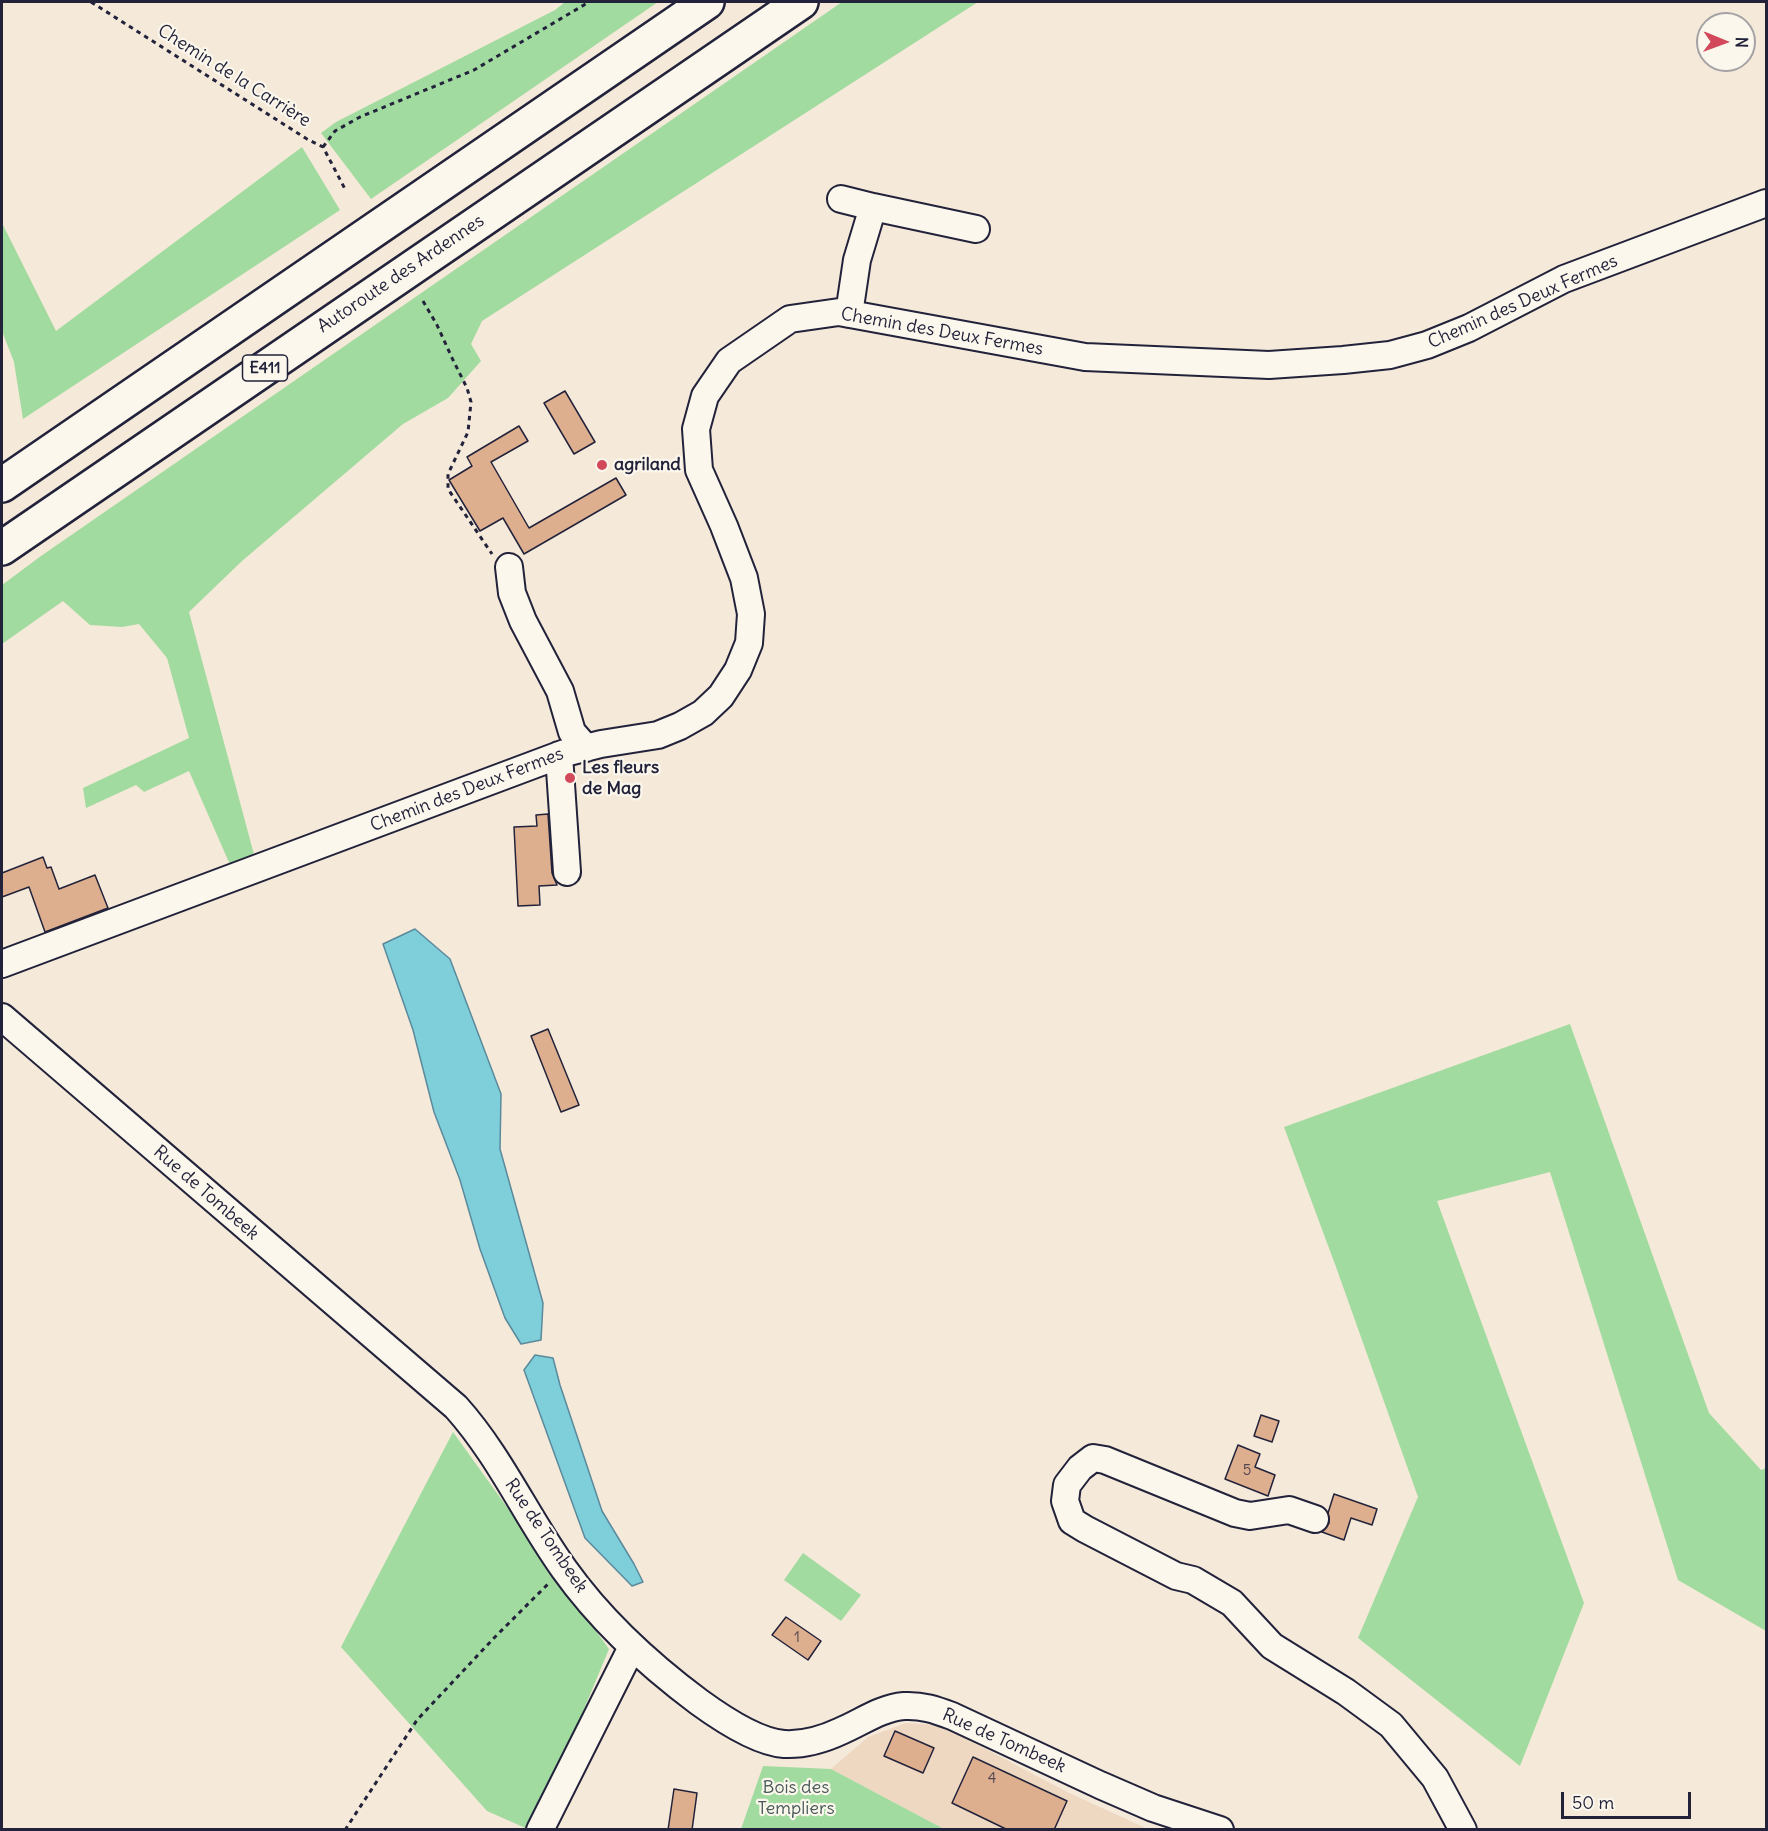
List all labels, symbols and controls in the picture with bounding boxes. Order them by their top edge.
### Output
north arrow [1696,12,1756,72]
street label: Chemin de la Carrière [153,20,315,132]
text: N [1732,37,1752,48]
street label: Autoroute des Ardennes [314,210,488,338]
street label: Chemin des Deux Fermes [1425,250,1621,354]
street label: Chemin des Deux Fermes [839,304,1045,360]
road number: E411 [242,355,288,381]
place label: agriland [614,454,681,476]
marker: agriland [595,458,609,472]
street label: Chemin des Deux Fermes [367,743,567,837]
place label: Les fleurs de Mag [582,757,659,800]
marker: Les fleurs de Mag [563,771,577,785]
street label: Rue de Tombeek [149,1141,263,1245]
house number: 5 [1243,1462,1251,1480]
street label: Rue de Tombeek [500,1475,592,1597]
house number: 1 [794,1629,800,1647]
street label: Rue de Tombeek [939,1704,1069,1778]
house number: 4 [988,1770,996,1788]
park label: Bois des Templiers [757,1777,835,1820]
scale bar [1564,1780,1694,1818]
text: 50 m [1572,1791,1614,1814]

